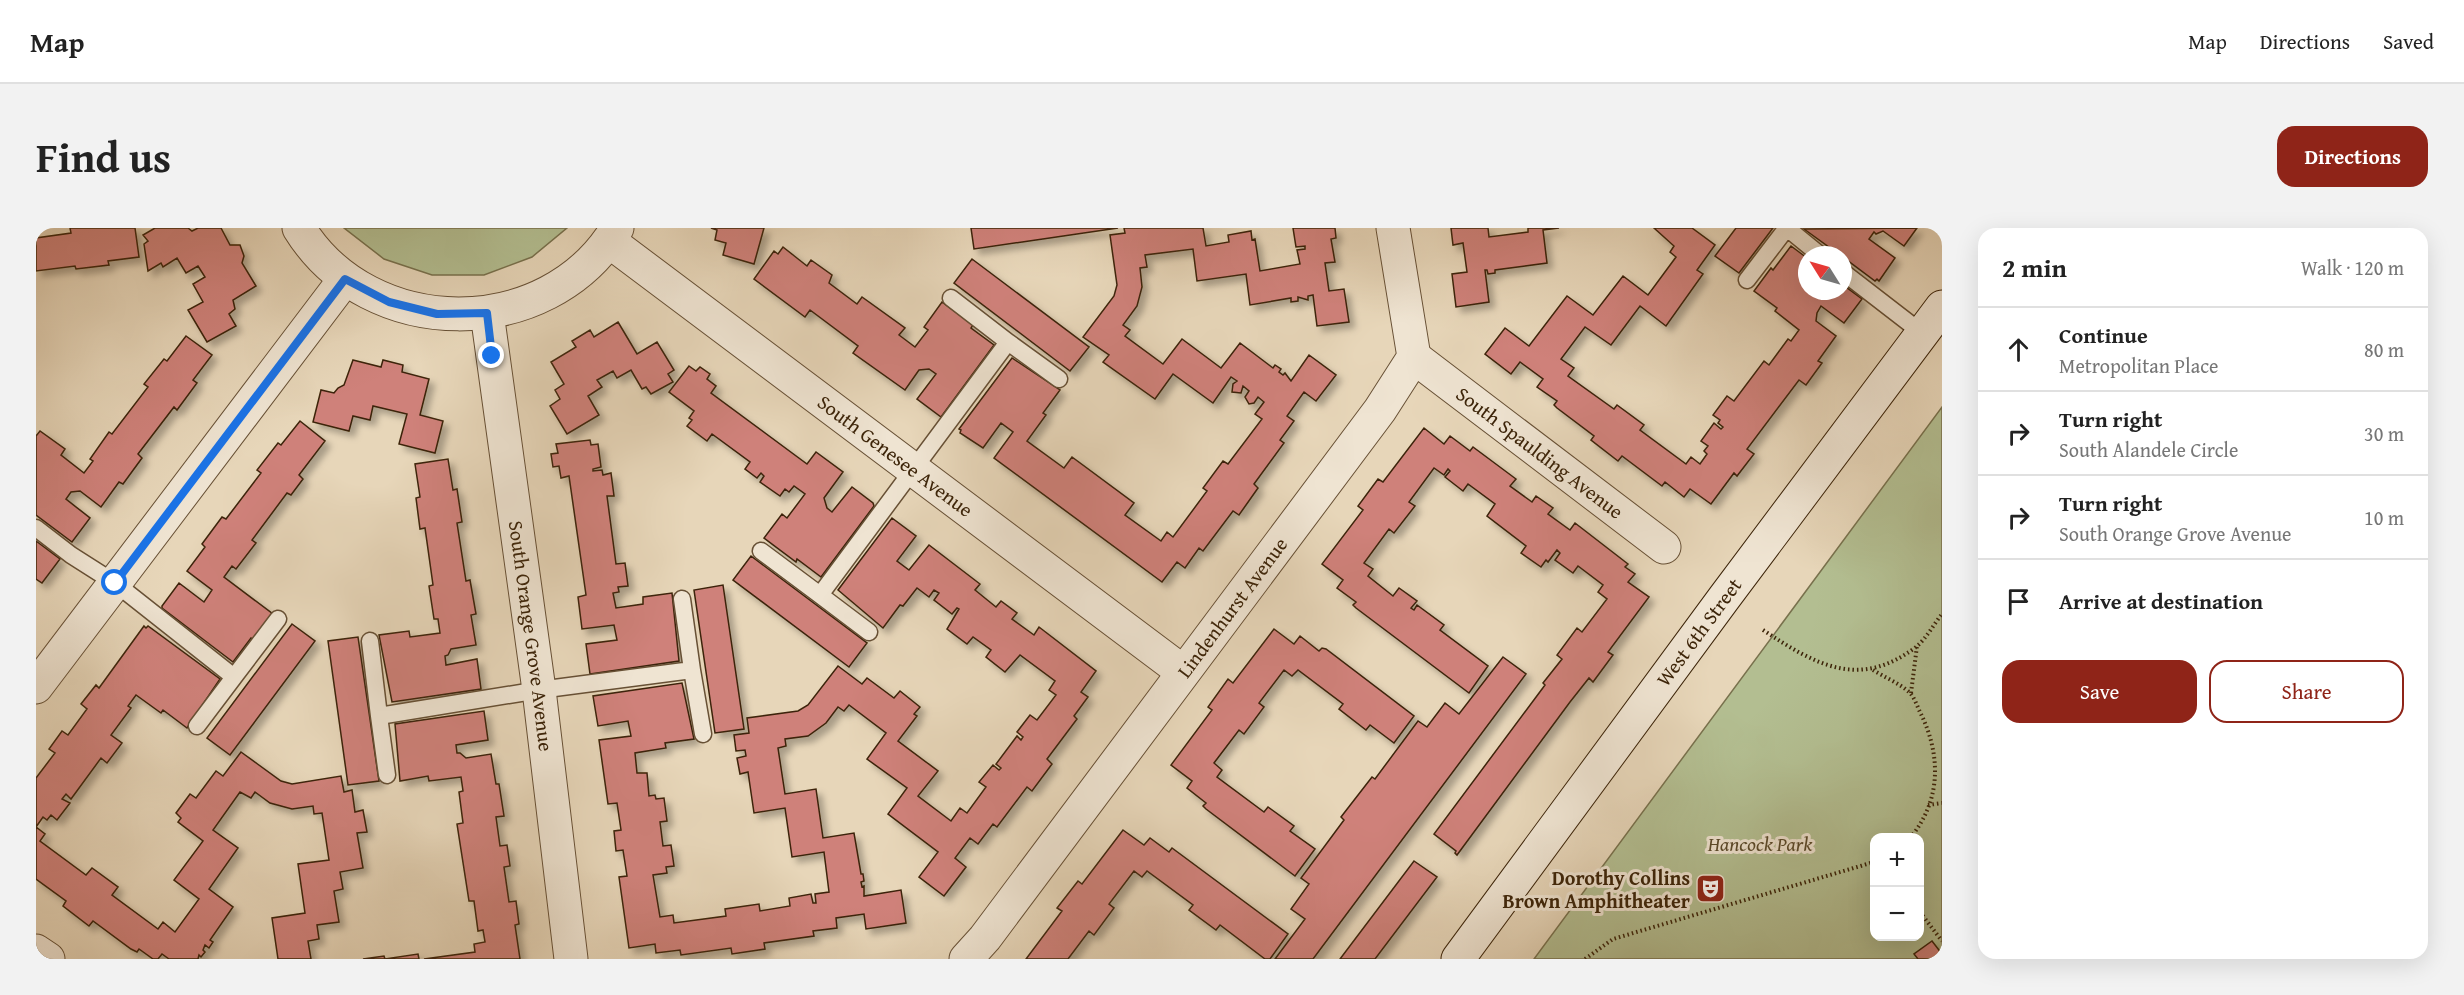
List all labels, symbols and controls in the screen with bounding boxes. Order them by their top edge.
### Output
text: Map [30,21,84,62]
text: Map [2188,26,2227,57]
text: Directions [2260,26,2350,57]
text: Saved [2383,26,2434,57]
text: Find us [36,126,171,187]
button: Directions [2277,126,2428,187]
north arrow [1798,246,1852,300]
text: 2 min [2002,248,2067,287]
text: Walk · 120 m [2301,253,2404,282]
text: Continue [2059,319,2148,351]
icon: ahead [2002,333,2035,366]
text: 80 m [2364,335,2404,364]
route end [478,342,504,368]
text: Metropolitan Place [2059,351,2218,380]
street label: South Spaulding Avenue [1450,379,1630,525]
street label: South Genesee Avenue [812,388,979,524]
text: Turn right [2059,403,2162,435]
icon: right [2002,417,2035,450]
text: 30 m [2364,419,2404,448]
text: South Alandele Circle [2059,435,2238,464]
text: Turn right [2059,487,2162,519]
icon: right [2002,501,2035,534]
text: 10 m [2364,503,2404,532]
street label: South Orange Grove Avenue [502,519,561,753]
text: South Orange Grove Avenue [2059,519,2291,548]
street label: Lindenhurst Avenue [1170,531,1294,684]
route start [101,569,127,595]
street label: West 6th Street [1649,572,1748,692]
icon: arrive [2002,585,2035,618]
text: Arrive at destination [2059,585,2263,617]
button: Save [2002,660,2197,723]
button: Share [2209,660,2404,723]
park label: Hancock Park [1707,829,1813,858]
map controls [1870,833,1924,941]
button: + [1870,833,1924,887]
place label: Dorothy Collins Brown Amphitheater [1502,863,1690,915]
theatre icon: Dorothy Collins Brown Amphitheater [1695,873,1727,905]
button: − [1870,887,1924,941]

